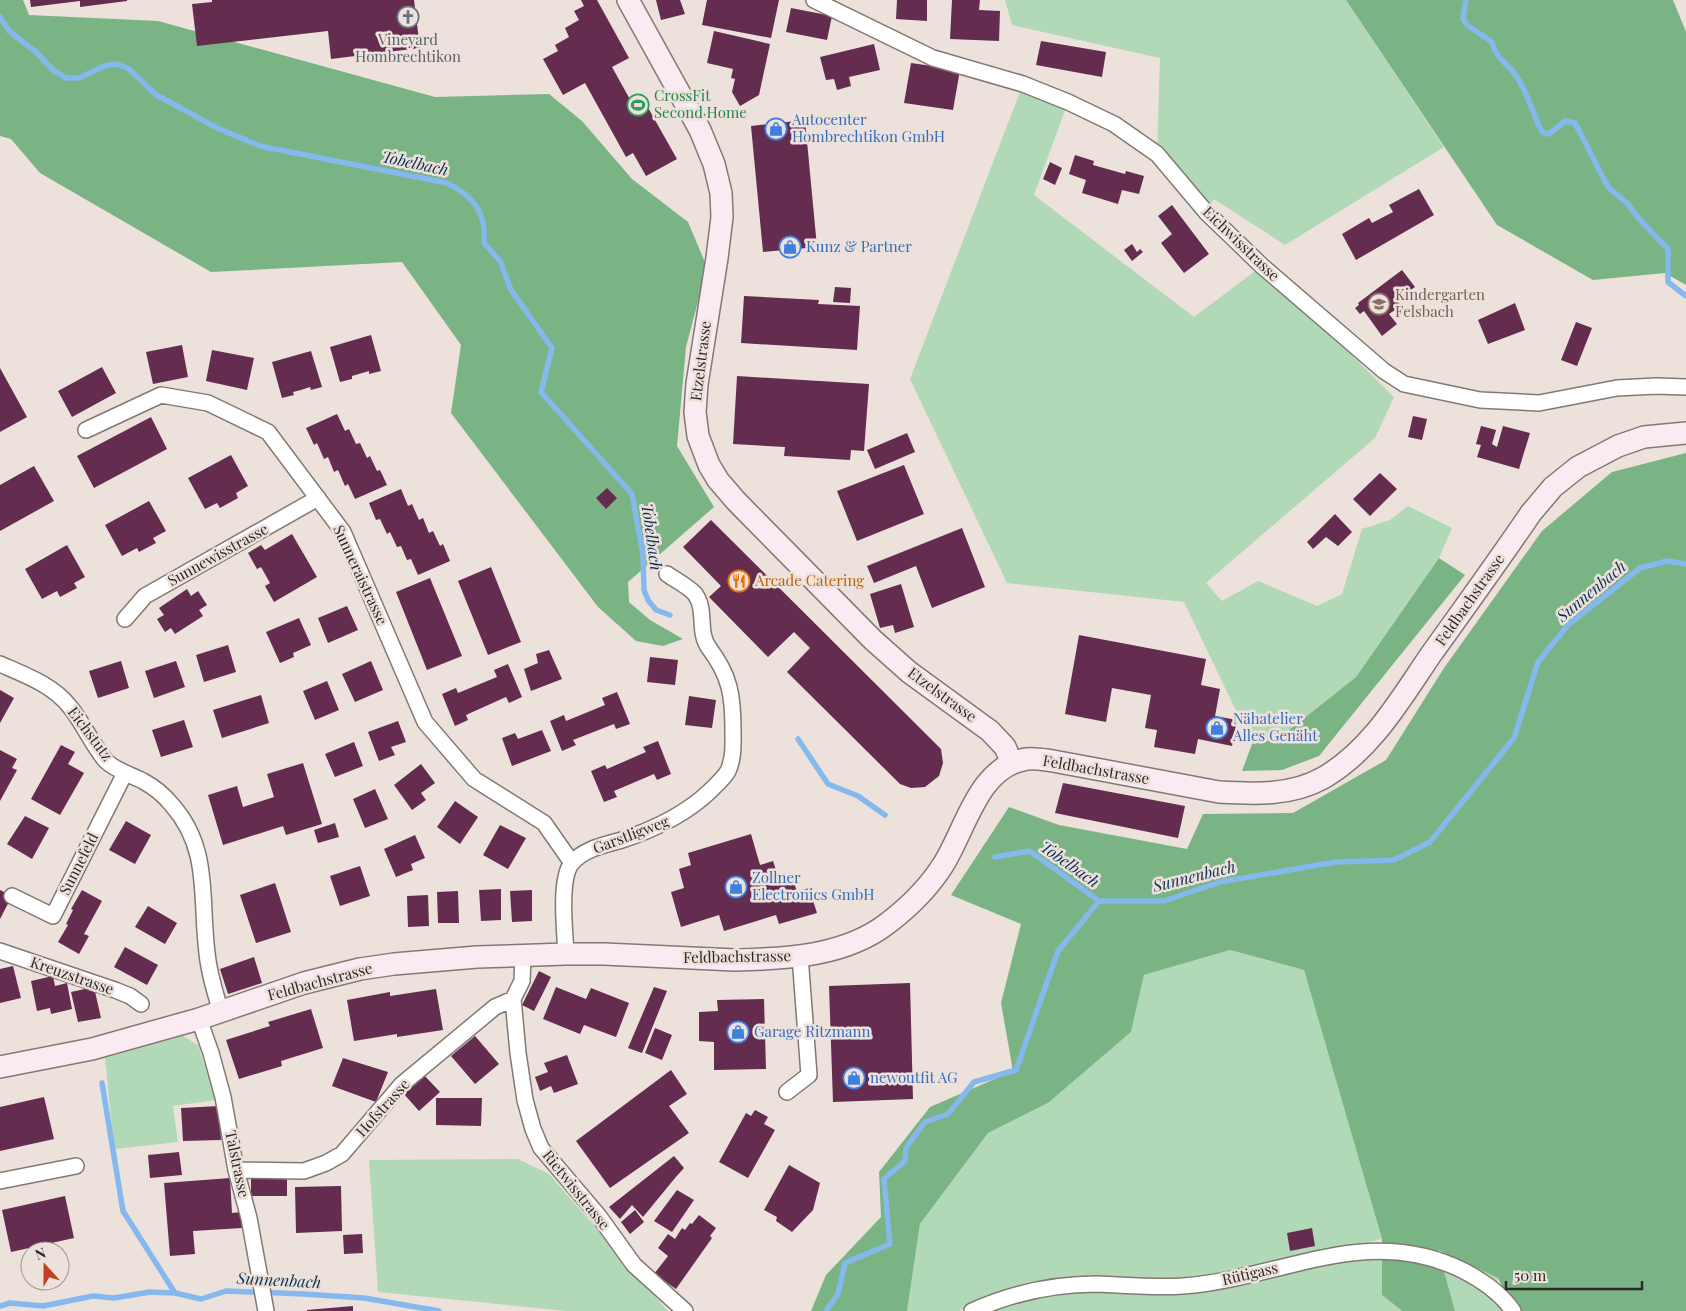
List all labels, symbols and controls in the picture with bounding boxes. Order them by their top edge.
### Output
church icon: Vineyard Hombrechtikon [396,5,420,29]
place label: Vineyard Hombrechtikon [355,29,461,66]
place label: CrossFit Second Home [654,85,747,122]
sports icon: CrossFit Second Home [626,93,650,117]
place label: Autocenter Hombrechtikon GmbH [791,109,945,146]
shop icon: Autocenter Hombrechtikon GmbH [764,117,788,141]
water label: Tobelbach [380,145,450,180]
street label: Eichwisstrasse [1199,202,1284,285]
shop icon: Kunz & Partner [778,235,802,259]
place label: Kunz & Partner [806,236,912,256]
place label: Kindergarten Felsbach [1395,284,1485,321]
school or university icon: Kindergarten Felsbach [1367,292,1391,316]
street label: Etzelstrasse [685,320,715,402]
water label: Tobelbach [637,502,668,572]
street label: Sunnewisstrasse [164,518,271,590]
street label: Sunneraistrasse [329,521,393,628]
street label: Feldbachstrasse [1430,550,1508,649]
water label: Sunnenbach [1551,555,1630,626]
restaurant icon: Arcade Catering [727,569,751,593]
place label: Arcade Catering [754,570,864,590]
street label: Etzelstrasse [904,662,981,726]
street label: Eichstutz [64,702,118,765]
place label: Nähatelier Alles Genäht [1232,708,1318,745]
shop icon: Nähatelier Alles Genäht [1205,716,1229,740]
street label: Feldbachstrasse [1041,750,1151,788]
street label: Garstligweg [590,810,672,858]
street label: Sunnefeld [54,829,102,898]
water label: Tobelbach [1037,836,1104,892]
water label: Sunnenbach [1149,855,1237,896]
place label: Zollner Electronics GmbH [752,867,875,904]
shop icon: Zollner Electronics GmbH [724,875,748,899]
street label: Feldbachstrasse [683,945,791,967]
street label: Kreuzstrasse [28,951,117,999]
street label: Feldbachstrasse [265,957,374,1005]
shop icon: Garage Ritzmann [726,1020,750,1044]
place label: Garage Ritzmann [754,1021,870,1041]
shop icon: newoutfit AG [842,1066,866,1090]
place label: newoutfit AG [870,1067,958,1087]
street label: Hofstrasse [351,1074,414,1141]
street label: Talstrasse [221,1128,255,1199]
street label: Rietwisstrasse [539,1145,615,1233]
north arrow [20,1241,70,1291]
text: N [32,1243,48,1264]
street label: Rütigass [1220,1257,1280,1289]
scale bar [1506,1258,1642,1290]
text: 50 m [1514,1265,1547,1285]
water label: Sunnenbach [235,1267,322,1292]

